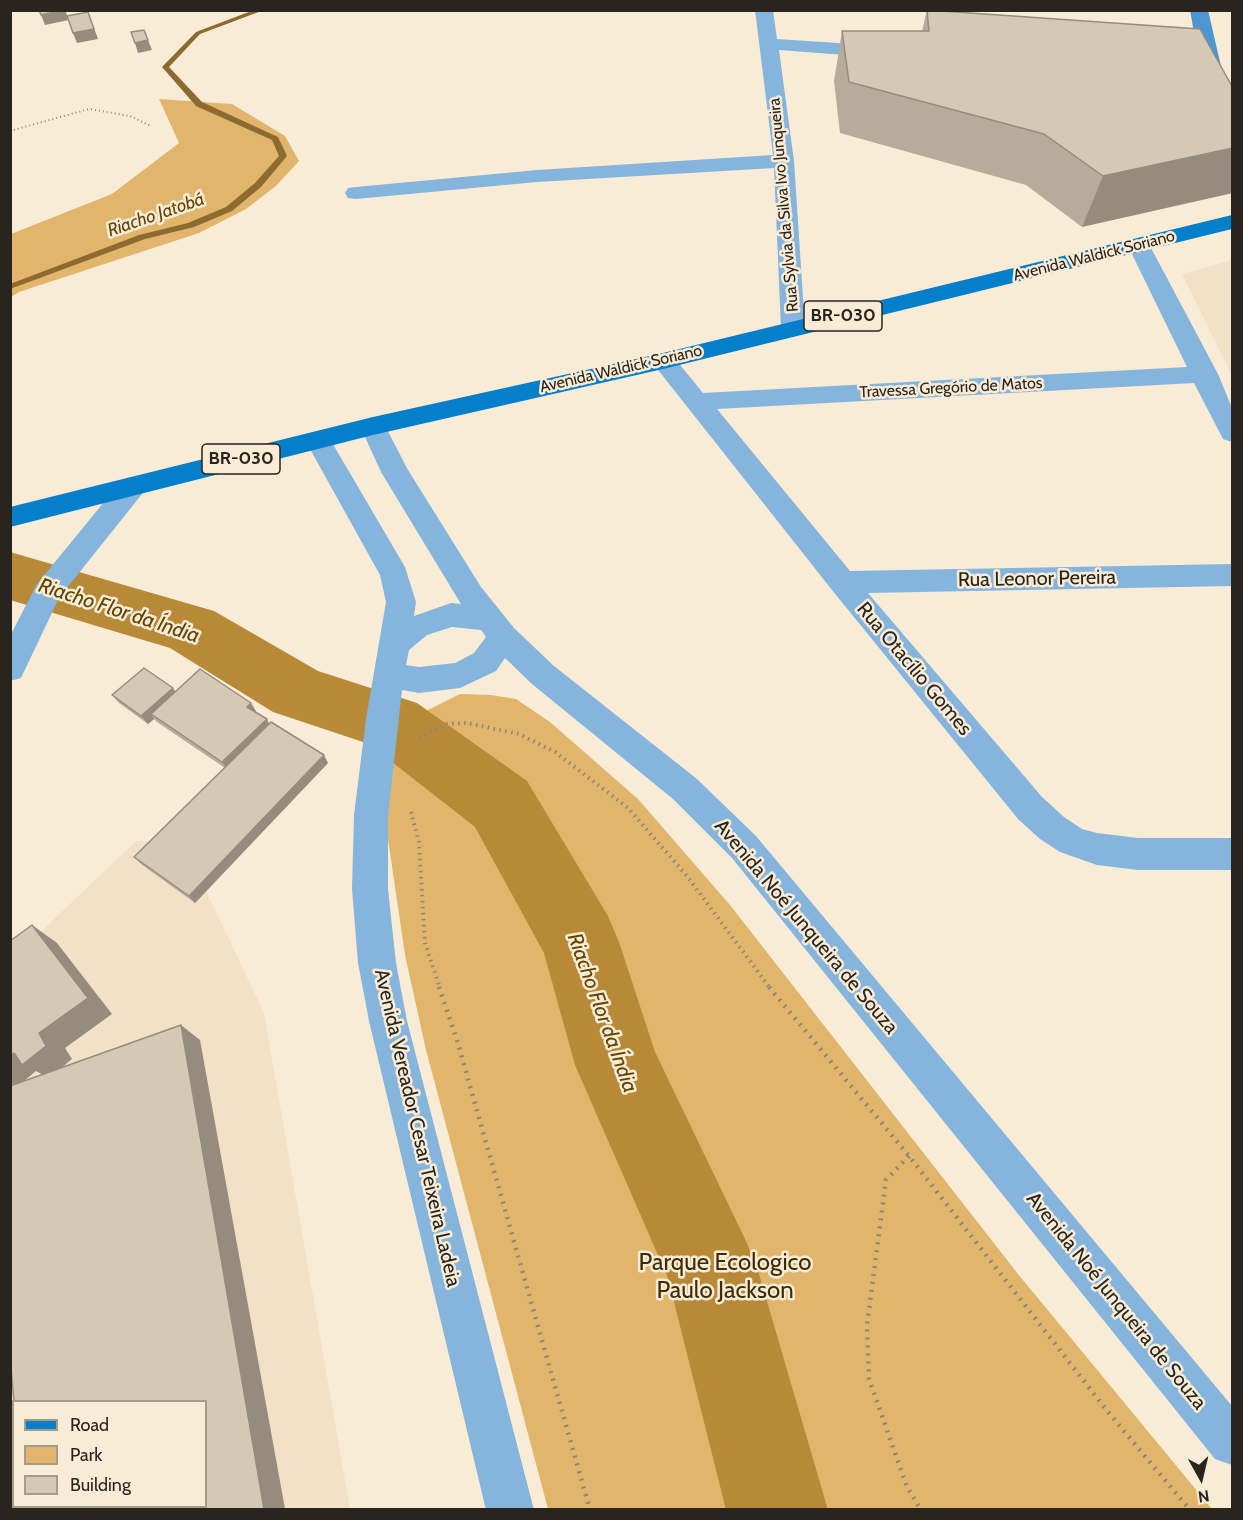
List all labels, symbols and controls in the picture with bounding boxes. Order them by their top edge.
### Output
street label: Rua Sylvia da Silva Ivo Junqueira [765,97,803,313]
water label: Riacho Jatobá [105,188,207,242]
street label: Avenida Waldick Soriano [1011,227,1177,285]
road number: BR-030 [804,301,882,331]
street label: Avenida Waldick Soriano [538,341,704,397]
street label: Travessa Gregório de Matos [859,374,1043,402]
road number: BR-030 [202,444,280,474]
street label: Rua Leonor Pereira [958,566,1116,592]
water label: Riacho Flor da Índia [35,573,203,649]
street label: Rua Otacílio Gomes [851,598,977,740]
street label: Avenida Noé Junqueira de Souza [709,815,903,1039]
water label: Riacho Flor da Índia [561,930,643,1096]
street label: Avenida Vereador Cesar Teixeira Ladeia [369,967,465,1289]
street label: Avenida Noé Junqueira de Souza [1021,1188,1211,1414]
park label: Parque Ecologico Paulo Jackson [639,1249,811,1305]
legend [12,1400,207,1508]
text: Road [70,1414,109,1436]
text: Park [70,1444,102,1466]
north arrow [1171,1448,1231,1508]
text: Building [70,1474,131,1496]
text: N [1197,1486,1210,1507]

